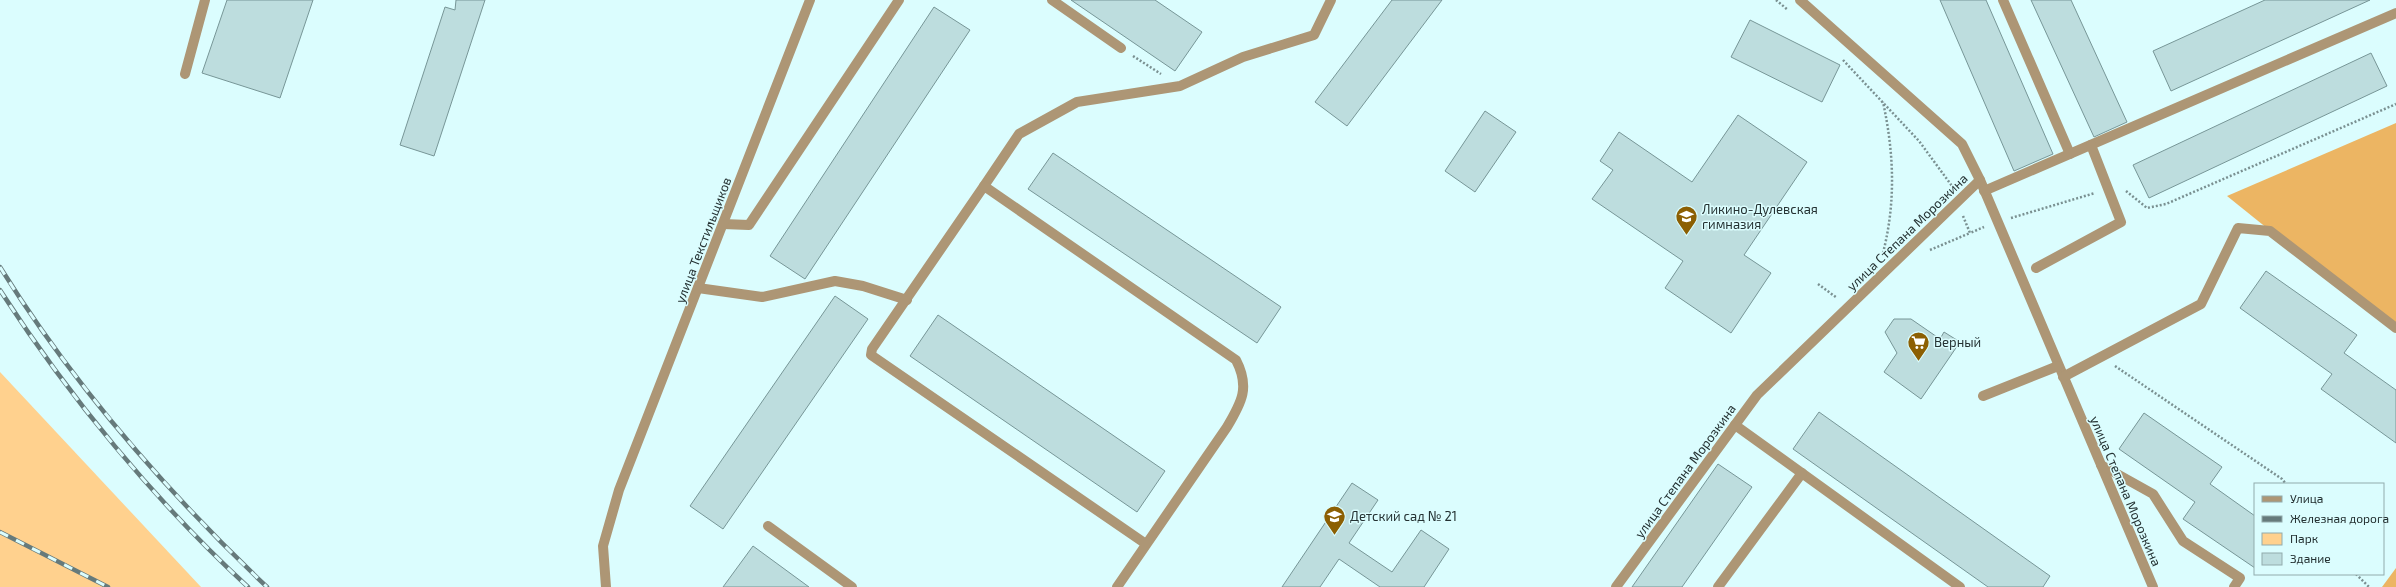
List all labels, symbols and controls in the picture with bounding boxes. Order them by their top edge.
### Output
street label: улица Степана Морозкина [1843,170,1971,294]
street label: улица Текстильщиков [672,175,734,305]
place label: Ликино-Дулевская гимназия [1702,201,1818,232]
school or university icon: Ликино-Дулевская гимназия [1674,203,1700,236]
supermarket icon: Верный [1905,329,1931,362]
place label: Верный [1934,334,1981,350]
street label: улица Степана Морозкина [1631,401,1739,541]
street label: улица Степана Морозкина [2087,413,2165,569]
legend [2254,483,2384,575]
text: Улица [2290,491,2323,505]
school or university icon: Детский сад № 21 [1322,503,1348,536]
place label: Детский сад № 21 [1350,508,1457,524]
text: Железная дорога [2290,511,2389,525]
text: Парк [2290,531,2319,545]
text: Здание [2290,551,2331,565]

